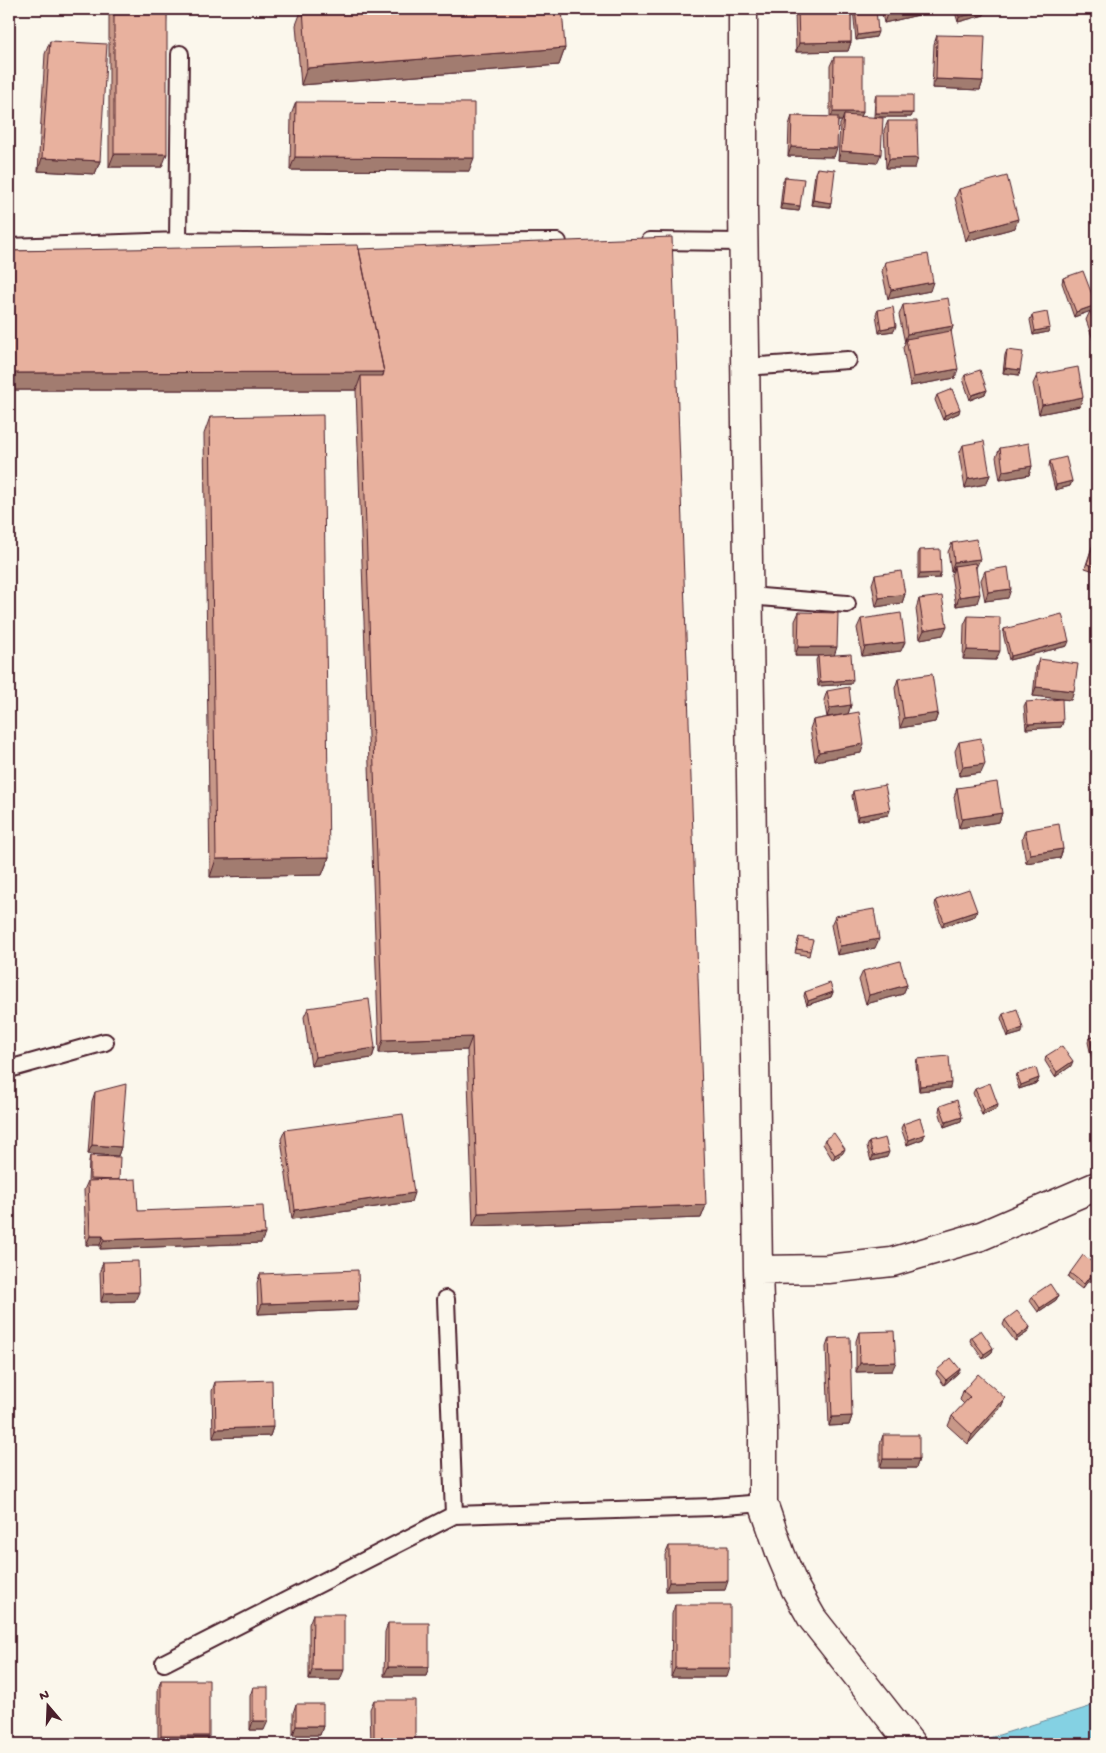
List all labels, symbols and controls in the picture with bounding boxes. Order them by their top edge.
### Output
north arrow [22,1680,72,1730]
text: N [37,1687,52,1706]

